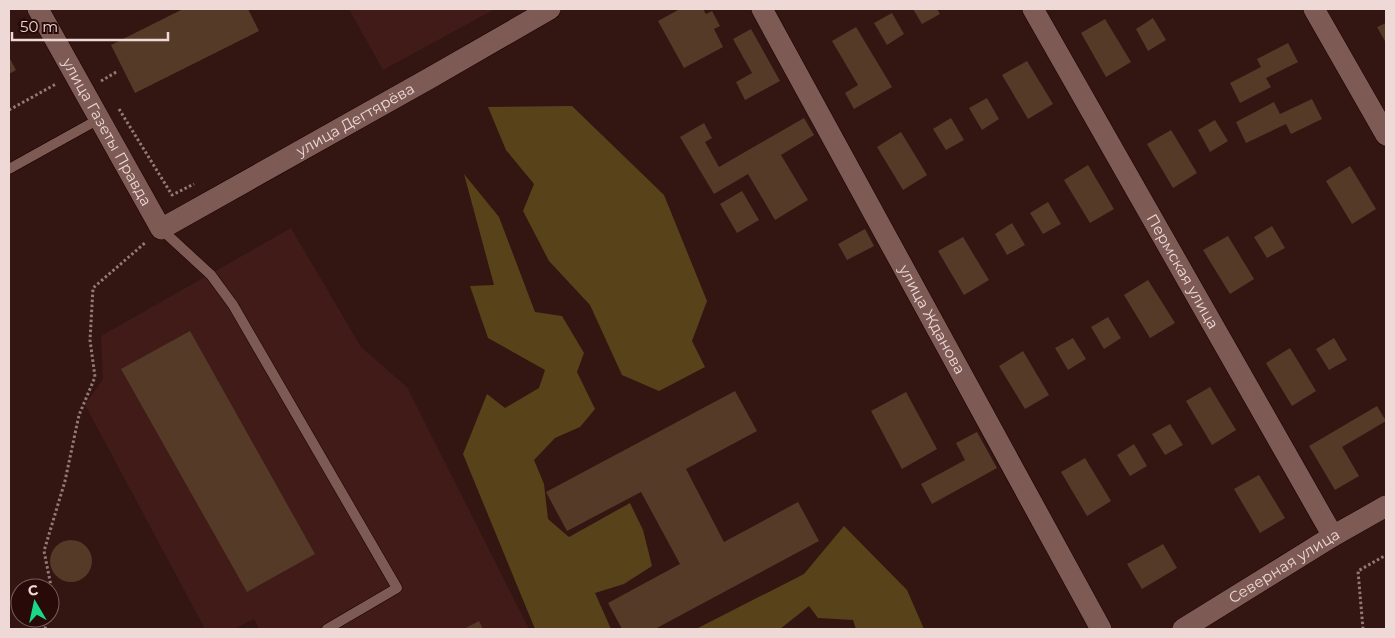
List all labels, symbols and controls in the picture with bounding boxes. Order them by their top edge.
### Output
scale bar [12,10,169,42]
text: 50 m [20,17,58,36]
street label: улица Газеты Правда [58,54,156,209]
street label: улица Дегтярёва [292,79,418,161]
street label: Пермская улица [1143,210,1223,332]
street label: улица Жданова [894,260,970,377]
street label: Северная улица [1225,524,1343,607]
north arrow [10,578,60,628]
text: С [27,580,39,600]

